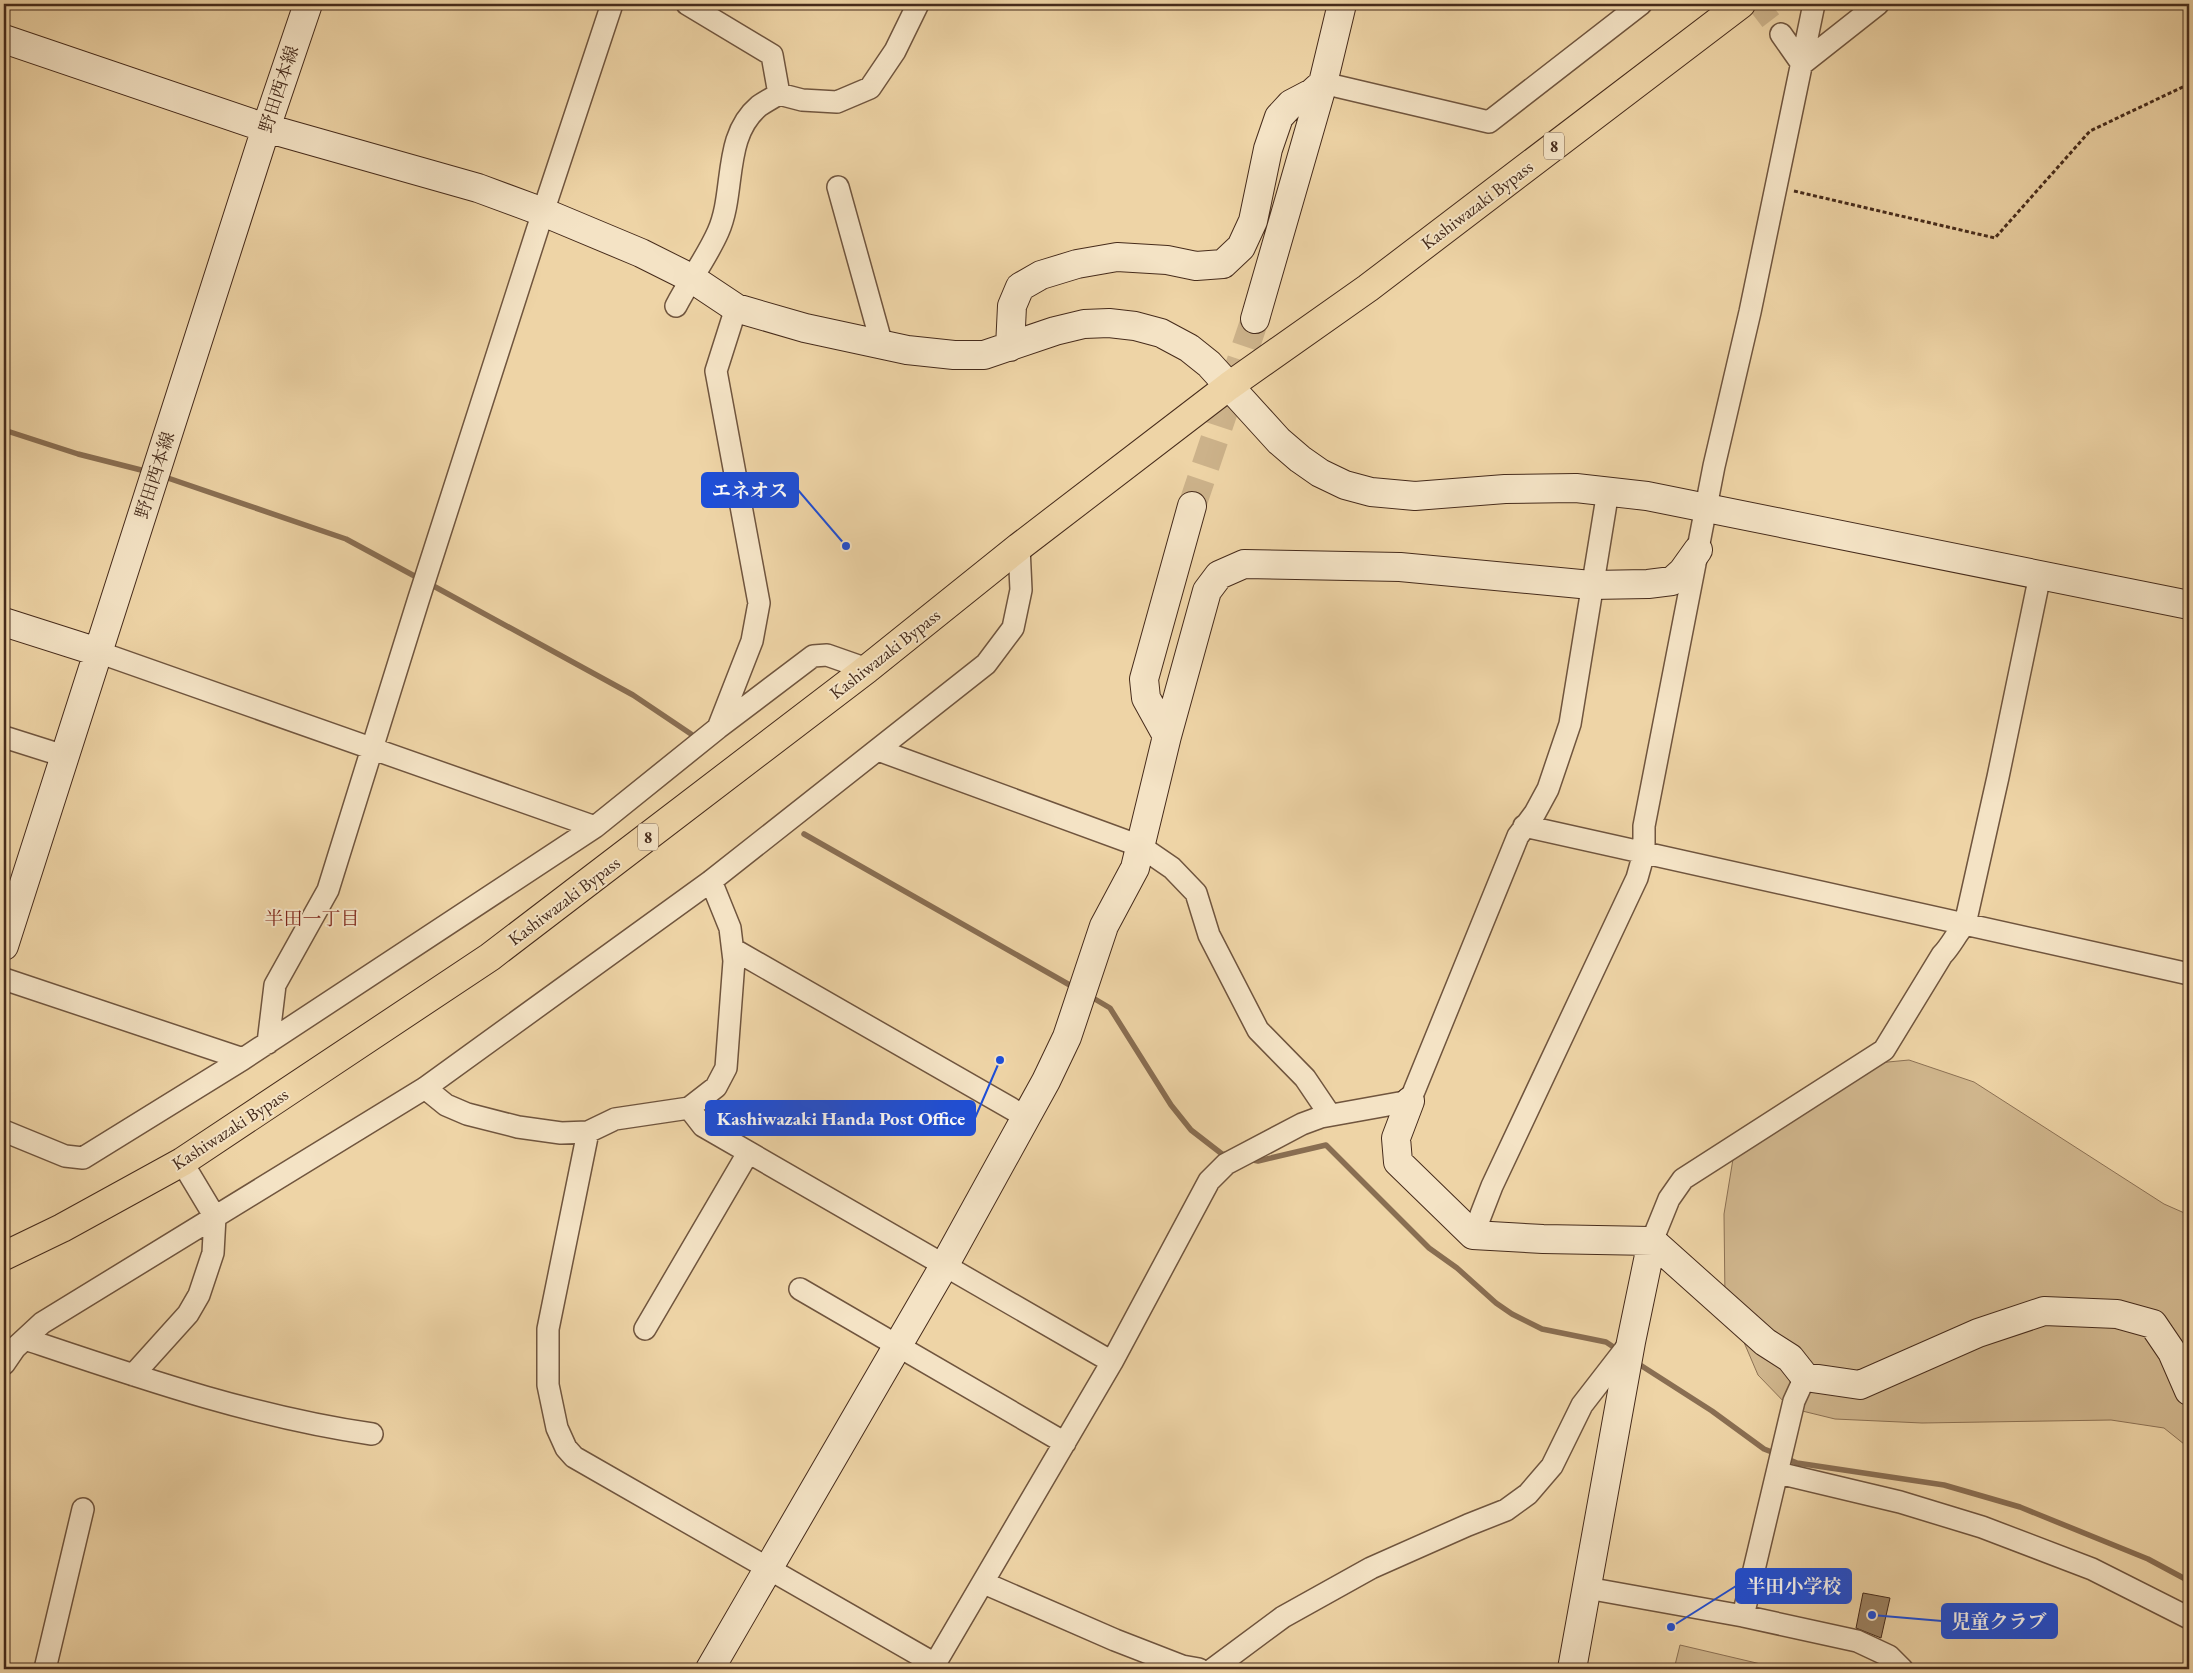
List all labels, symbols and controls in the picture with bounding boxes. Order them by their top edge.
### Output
street label: 野田西本線 [254,42,303,135]
road number: 8 [1544,132,1564,160]
street label: Kashiwazaki Bypass [1416,155,1537,254]
street label: 野田西本線 [130,428,179,521]
callout: エネオス [702,473,798,507]
text: エネオス [712,478,788,503]
street label: Kashiwazaki Bypass [825,603,945,704]
road number: 8 [638,824,658,850]
street label: Kashiwazaki Bypass [503,851,624,950]
district label: 半田一丁目 [264,906,360,931]
street label: Kashiwazaki Bypass [167,1082,293,1175]
callout: Kashiwazaki Handa Post Office [706,1101,975,1135]
text: Kashiwazaki Handa Post Office [717,1106,965,1131]
callout: 半田小学校 [1736,1569,1851,1603]
text: 半田小学校 [1746,1574,1842,1599]
callout: 児童クラブ [1942,1604,2057,1638]
text: 児童クラブ [1951,1609,2047,1634]

